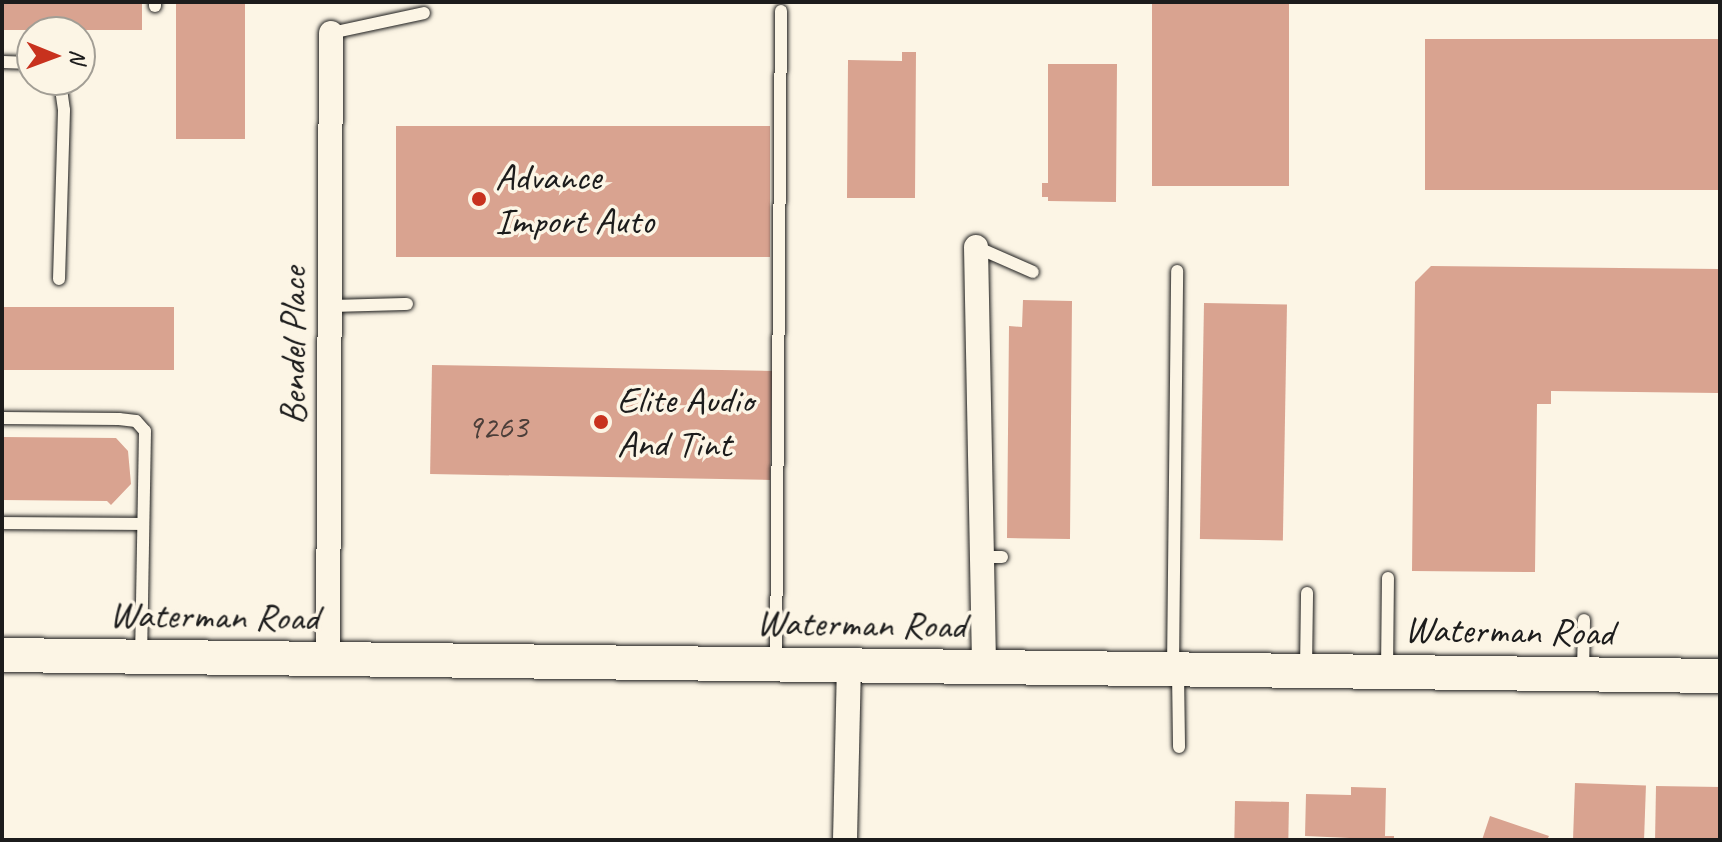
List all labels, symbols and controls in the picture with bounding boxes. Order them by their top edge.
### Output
north arrow [16,16,96,96]
text: N [64,49,92,63]
place label: Advance Import Auto [495,154,653,244]
marker: Advance Import Auto [470,190,488,208]
street label: Bendel Place [270,267,316,425]
place label: Elite Audio And Tint [617,377,753,466]
house number: 9263 [466,407,528,447]
marker: Elite Audio And Tint [592,413,610,431]
street label: Waterman Road [109,591,319,641]
street label: Waterman Road [756,599,966,649]
street label: Waterman Road [1404,606,1614,656]

